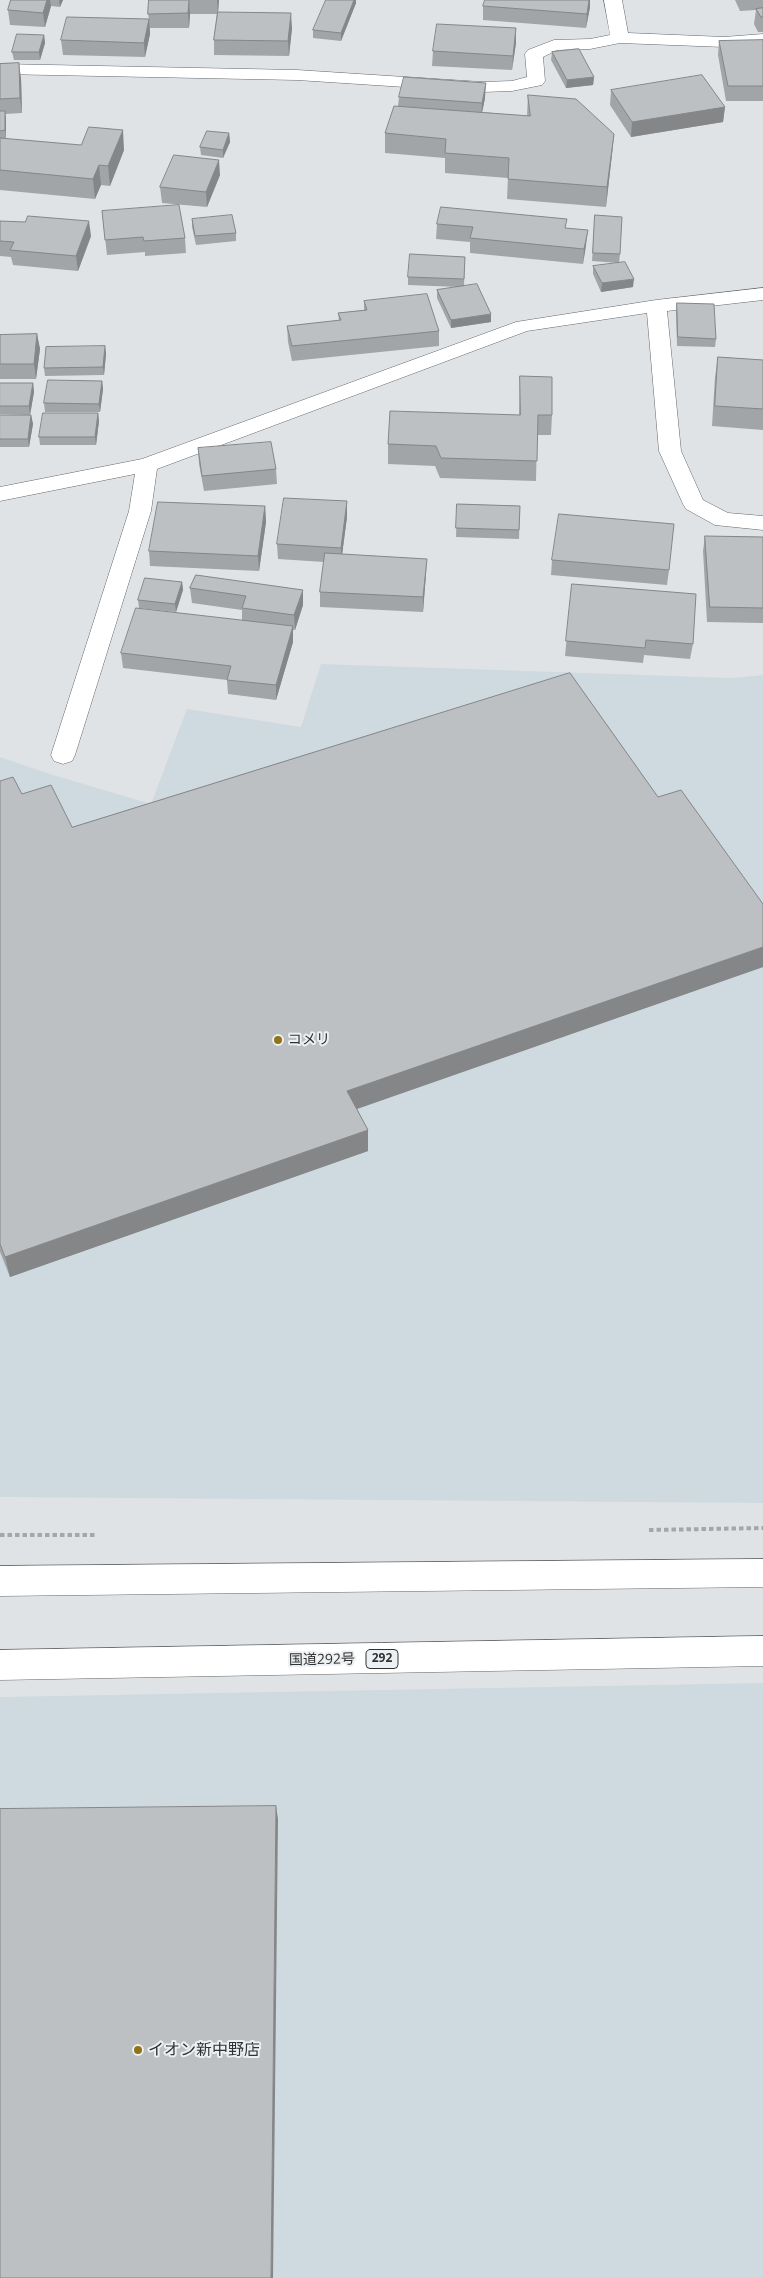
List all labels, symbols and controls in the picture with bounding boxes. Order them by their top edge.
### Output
place label: コメリ [288,1032,330,1048]
marker: コメリ [272,1034,284,1046]
road number: 292 [366,1650,398,1668]
street label: 国道292号 [289,1651,355,1669]
place label: イオン新中野店 [148,2040,260,2060]
marker: イオン新中野店 [132,2044,144,2056]

